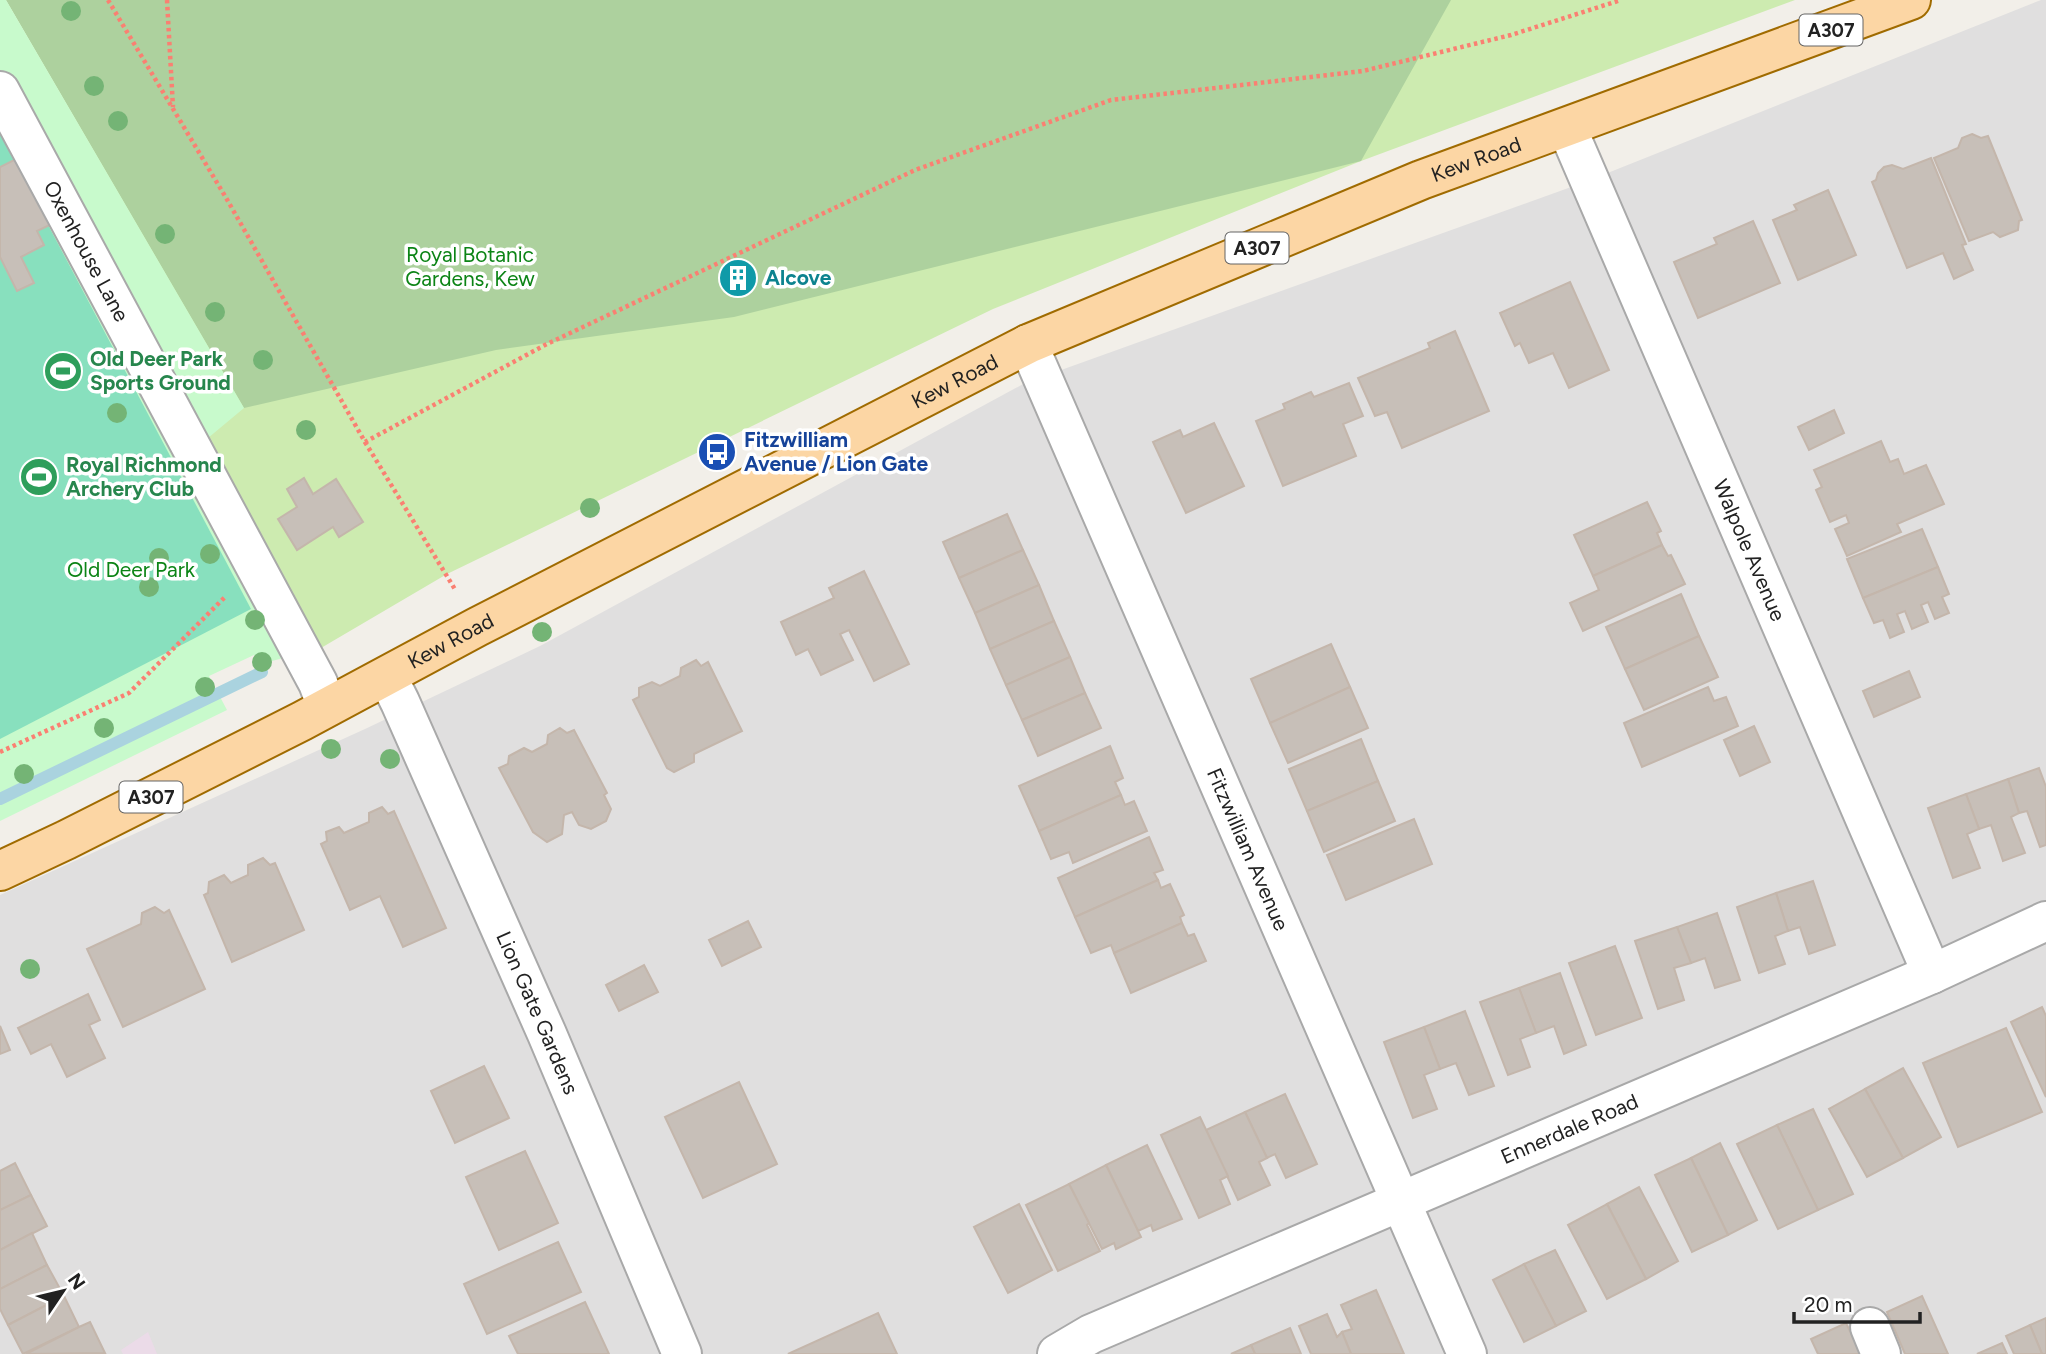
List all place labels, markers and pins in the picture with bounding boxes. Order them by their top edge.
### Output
building icon: Alcove [717,257,759,299]
place label: Alcove [765,265,832,290]
place label: Old Deer Park Sports Ground [90,346,231,395]
sports icon: Old Deer Park Sports Ground [42,350,84,392]
place label: Fitzwilliam Avenue / Lion Gate [744,427,929,476]
bus stop icon: Fitzwilliam Avenue / Lion Gate [696,431,738,473]
place label: Royal Richmond Archery Club [66,452,222,501]
sports icon: Royal Richmond Archery Club [18,456,60,498]

